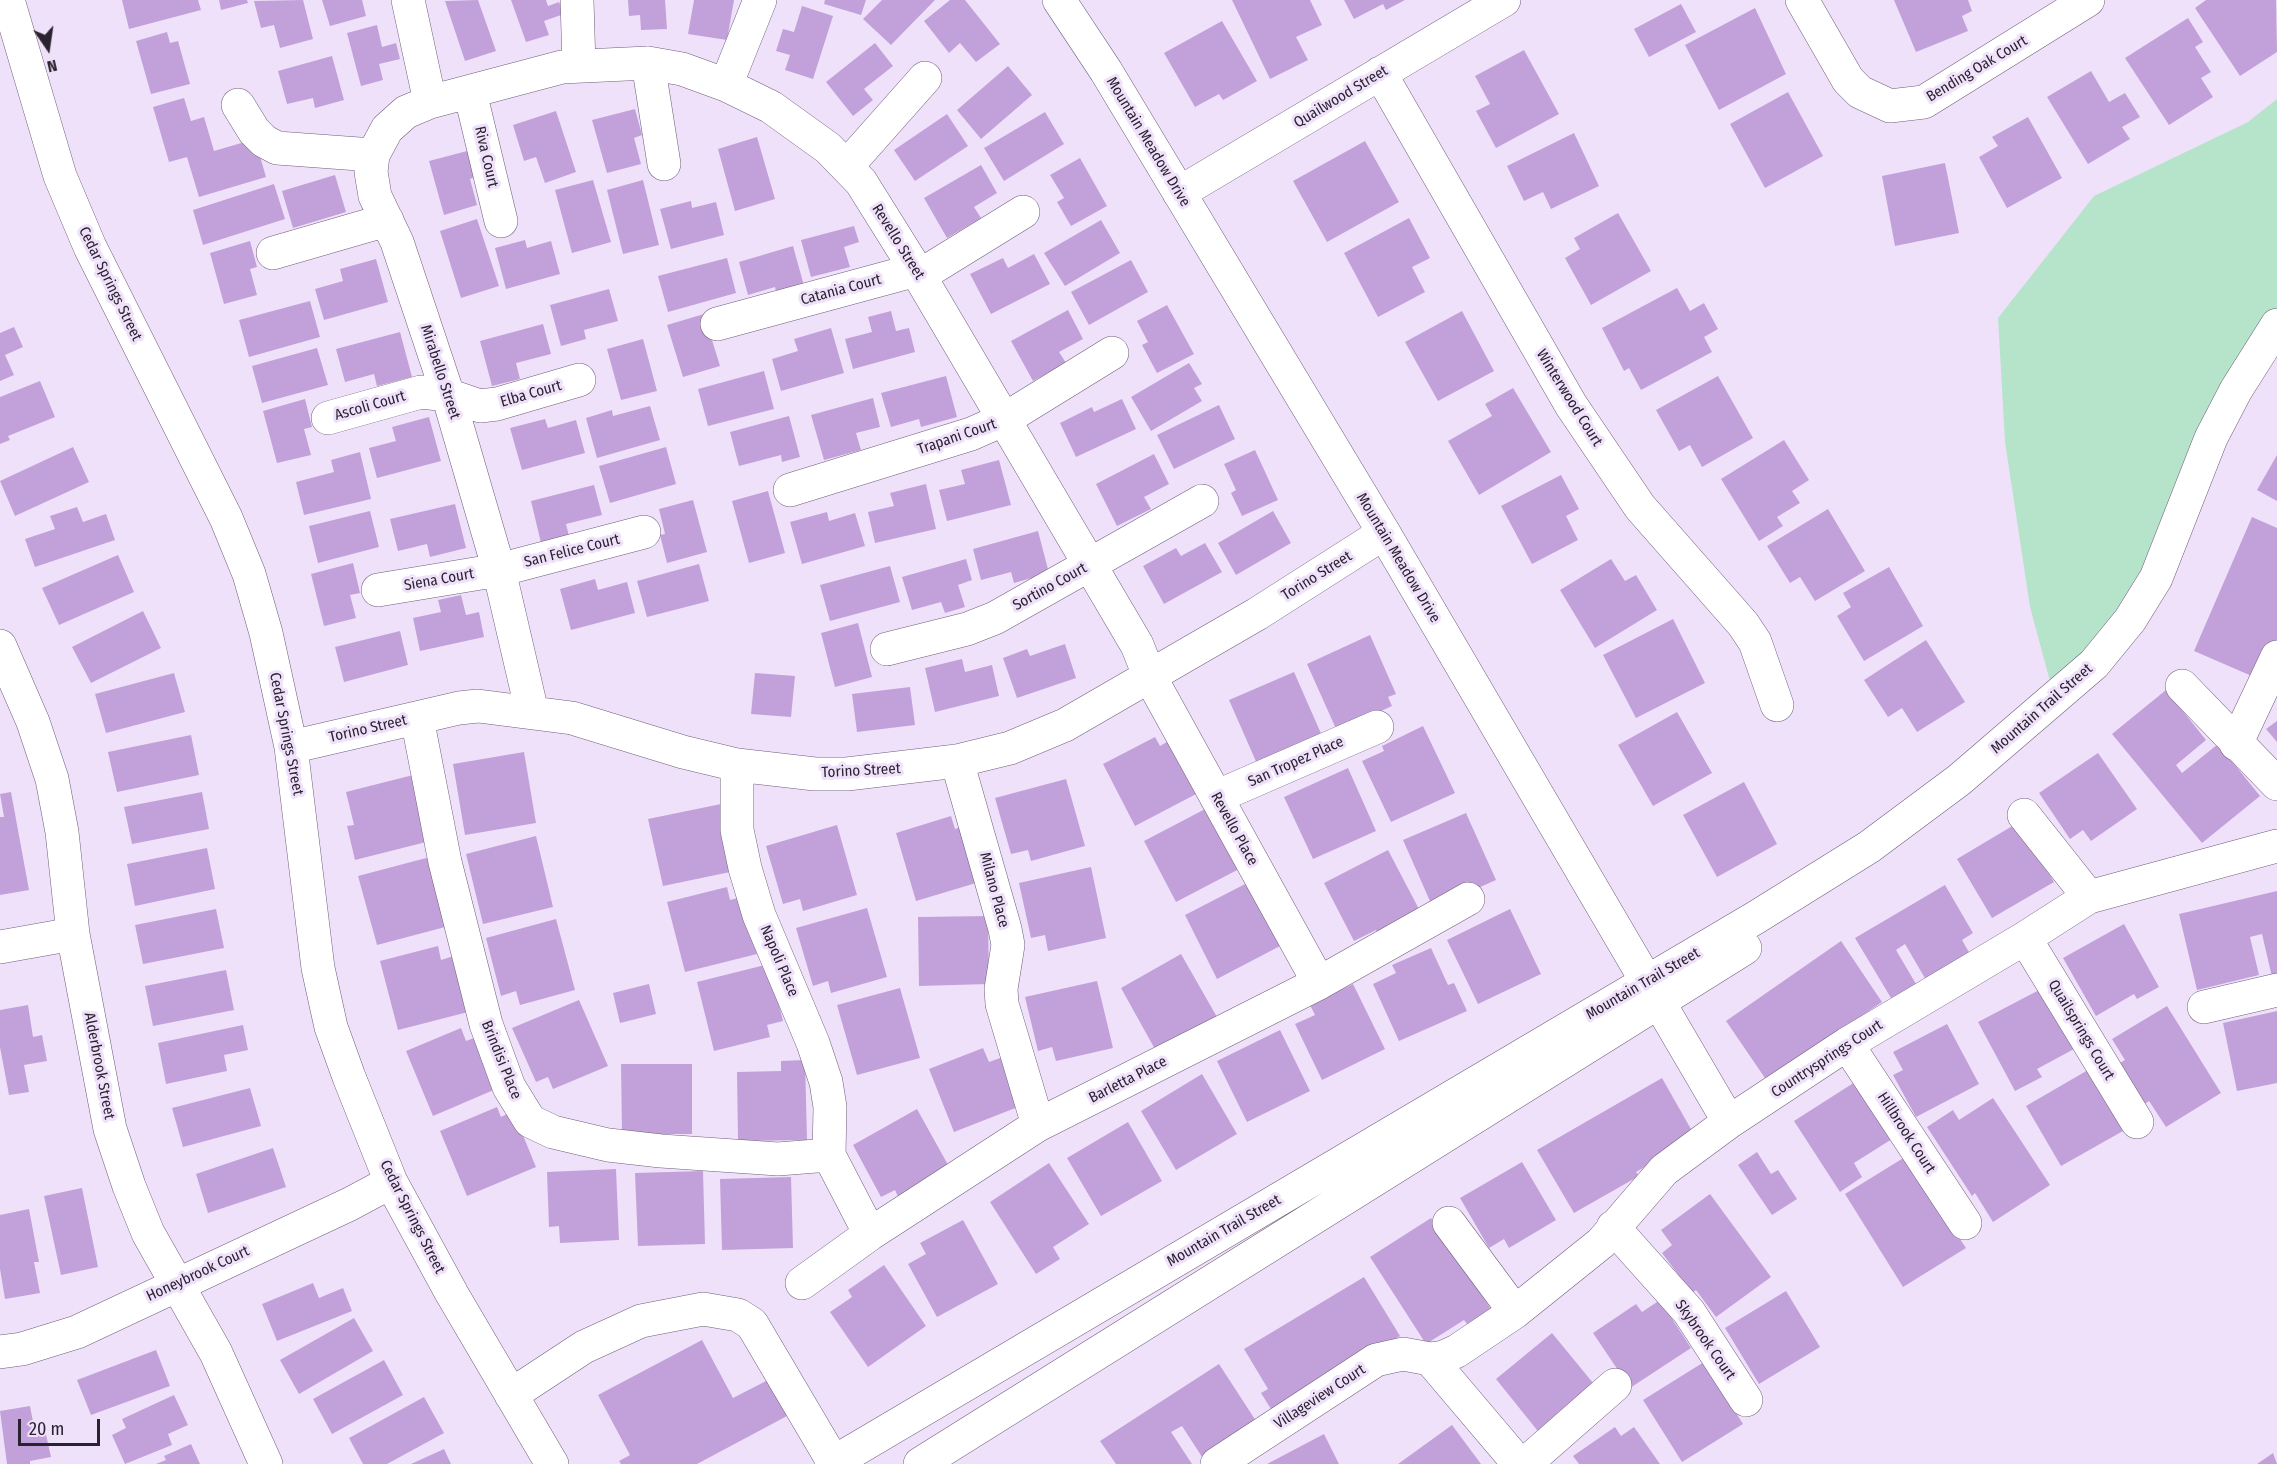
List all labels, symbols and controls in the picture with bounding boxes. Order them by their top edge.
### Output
north arrow [18,18,78,78]
street label: Bending Oak Court [1923,32,2031,106]
text: N [45,56,59,76]
street label: Quailwood Street [1291,62,1391,132]
street label: Mountain Meadow Drive [1102,74,1194,210]
street label: Riva Court [470,125,502,189]
street label: Revello Street [868,201,928,283]
street label: Cedar Springs Street [75,224,145,344]
street label: Catania Court [799,271,883,309]
street label: Mirabello Street [416,323,464,421]
street label: Winterwood Court [1532,346,1606,450]
street label: Elba Court [498,377,564,411]
street label: Ascoli Court [333,387,407,425]
street label: Trapani Court [915,415,999,459]
street label: Mountain Meadow Drive [1352,490,1444,626]
street label: San Felice Court [522,530,622,572]
street label: Torino Street [1279,547,1355,605]
street label: Sortino Court [1010,559,1090,615]
street label: Siena Court [403,565,475,595]
street label: Mountain Trail Street [1988,660,2096,758]
street label: Cedar Springs Street [265,671,307,797]
street label: Torino Street [327,711,409,747]
street label: San Tropez Place [1245,733,1347,791]
street label: Torino Street [821,760,901,782]
street label: Revello Place [1206,789,1262,869]
street label: Milano Place [975,850,1013,930]
street label: Napoli Place [756,922,802,1000]
street label: Mountain Trail Street [1583,944,1703,1024]
street label: Quailsprings Court [2044,977,2118,1083]
street label: Alderbrook Street [80,1011,118,1121]
street label: Countrysprings Court [1768,1016,1886,1102]
street label: Brindisi Place [477,1018,525,1102]
street label: Barletta Place [1086,1053,1170,1107]
street label: Hillbrook Court [1873,1089,1939,1177]
street label: Cedar Springs Street [376,1157,448,1277]
street label: Mountain Trail Street [1164,1191,1284,1271]
street label: Honeybrook Court [144,1242,252,1306]
street label: Skybrook Court [1671,1297,1739,1383]
street label: Villageview Court [1271,1361,1369,1433]
scale bar [21,1407,104,1445]
text: 20 m [29,1418,64,1440]

